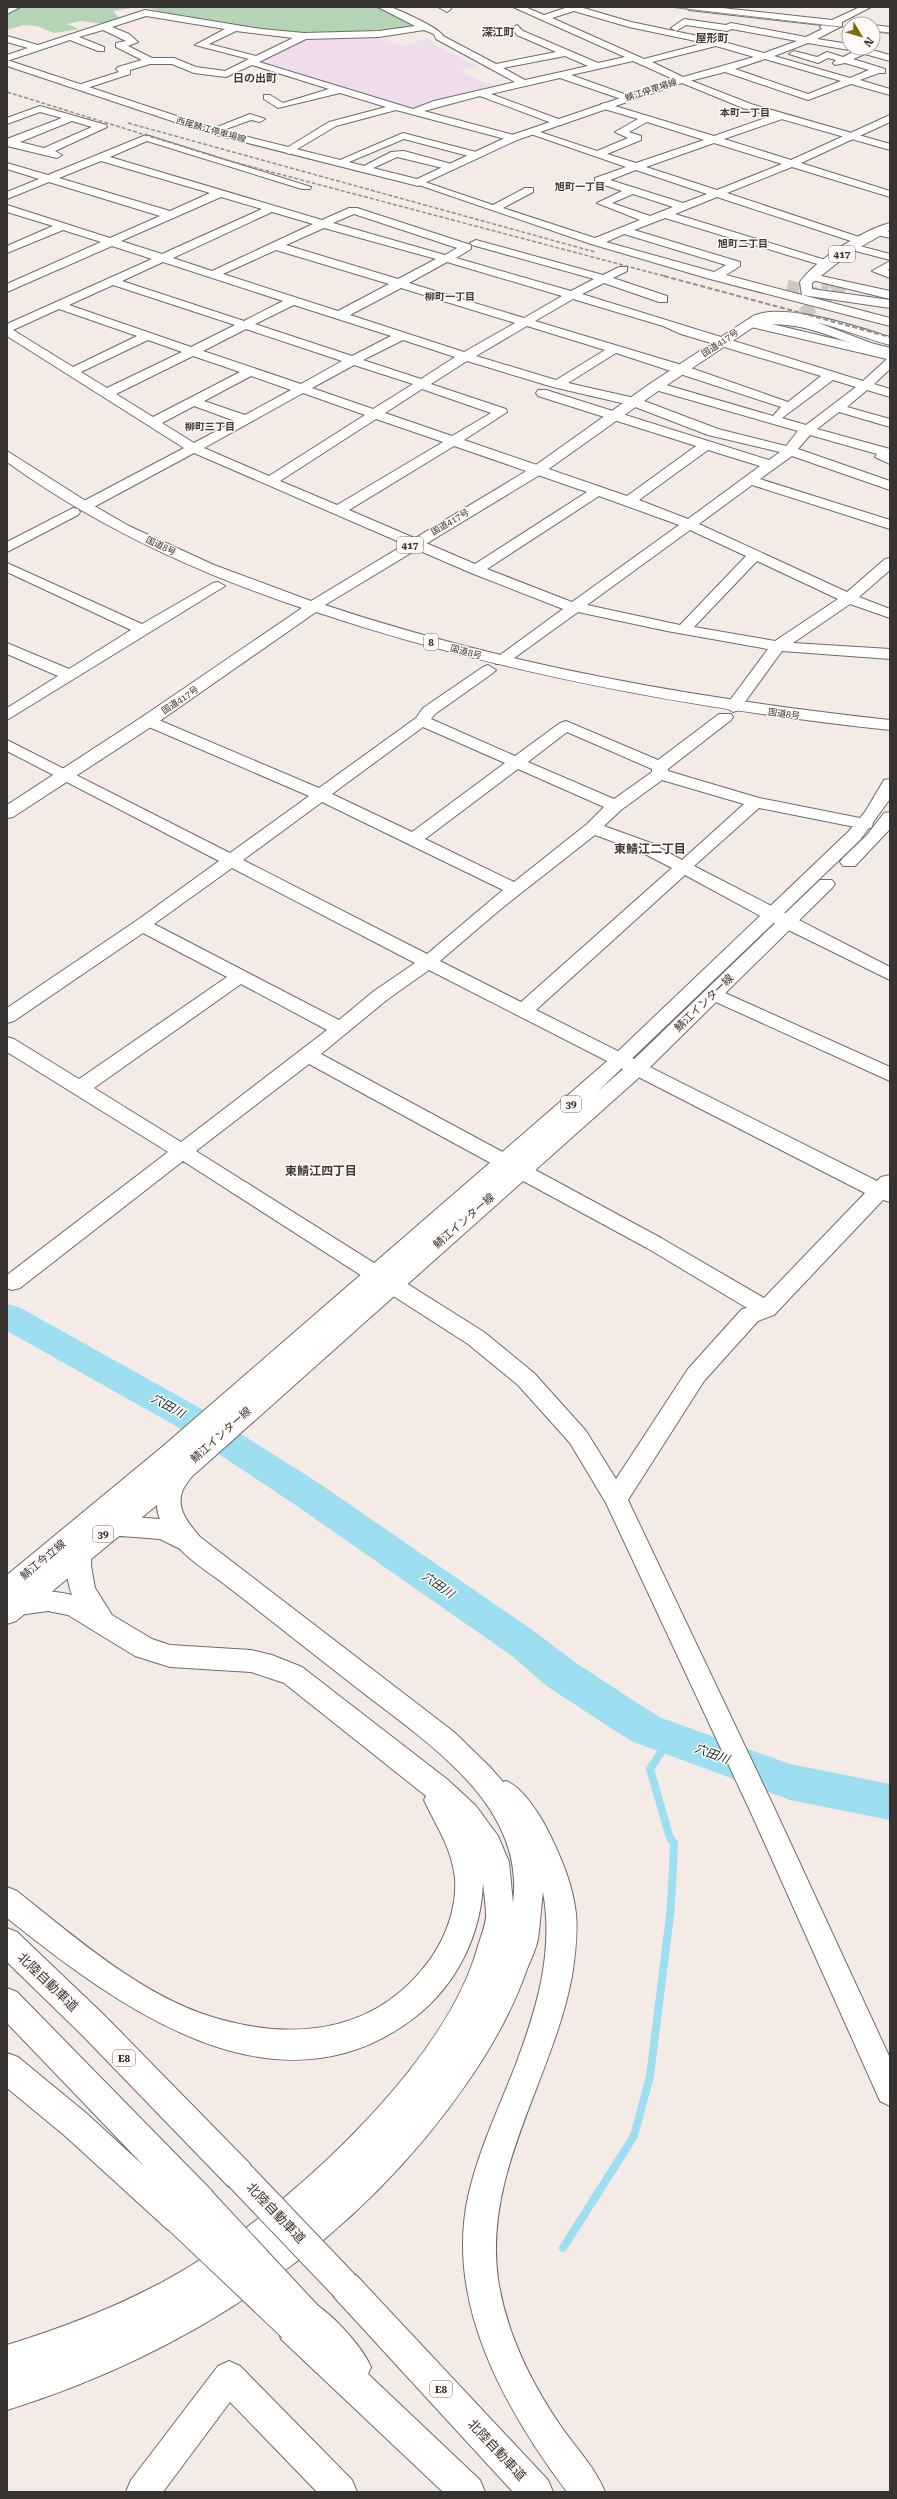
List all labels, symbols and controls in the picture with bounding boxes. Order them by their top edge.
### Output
north arrow [841,16,881,56]
district label: 深江町 [482,26,515,39]
district label: 屋形町 [696,32,729,45]
text: N [860,35,876,50]
district label: 日の出町 [233,72,277,85]
street label: 鯖江停車場線 [624,77,679,103]
district label: 本町一丁目 [719,107,770,118]
street label: 西尾鯖江停車場線 [175,115,248,145]
district label: 旭町一丁目 [554,181,605,192]
district label: 旭町二丁目 [717,238,768,249]
road number: 417 [829,246,855,262]
district label: 柳町一丁目 [424,291,475,302]
street label: 国道417号 [700,327,740,359]
district label: 柳町三丁目 [184,421,235,432]
street label: 国道417号 [429,507,471,537]
street label: 国道8号 [144,534,178,558]
road number: 417 [397,537,423,553]
road number: 8 [424,634,438,650]
street label: 国道8号 [449,643,483,661]
street label: 国道417号 [160,684,200,716]
street label: 国道8号 [767,707,801,721]
district label: 東鯖江二丁目 [614,842,686,856]
street label: 鯖江インター線 [672,972,736,1034]
road number: 39 [561,1096,581,1112]
district label: 東鯖江四丁目 [285,1164,357,1178]
street label: 鯖江インター線 [431,1191,497,1251]
water label: 穴田川 [149,1391,189,1422]
street label: 鯖江インター線 [188,1404,254,1466]
road number: 39 [93,1526,113,1542]
street label: 鯖江今立線 [18,1537,68,1583]
water label: 穴田川 [419,1569,458,1602]
water label: 穴田川 [693,1741,733,1767]
street label: 北陸自動車道 [15,1950,81,2014]
road number: E8 [113,2050,135,2066]
street label: 北陸自動車道 [244,2180,308,2246]
road number: E8 [430,2381,452,2397]
street label: 北陸自動車道 [465,2416,529,2484]

